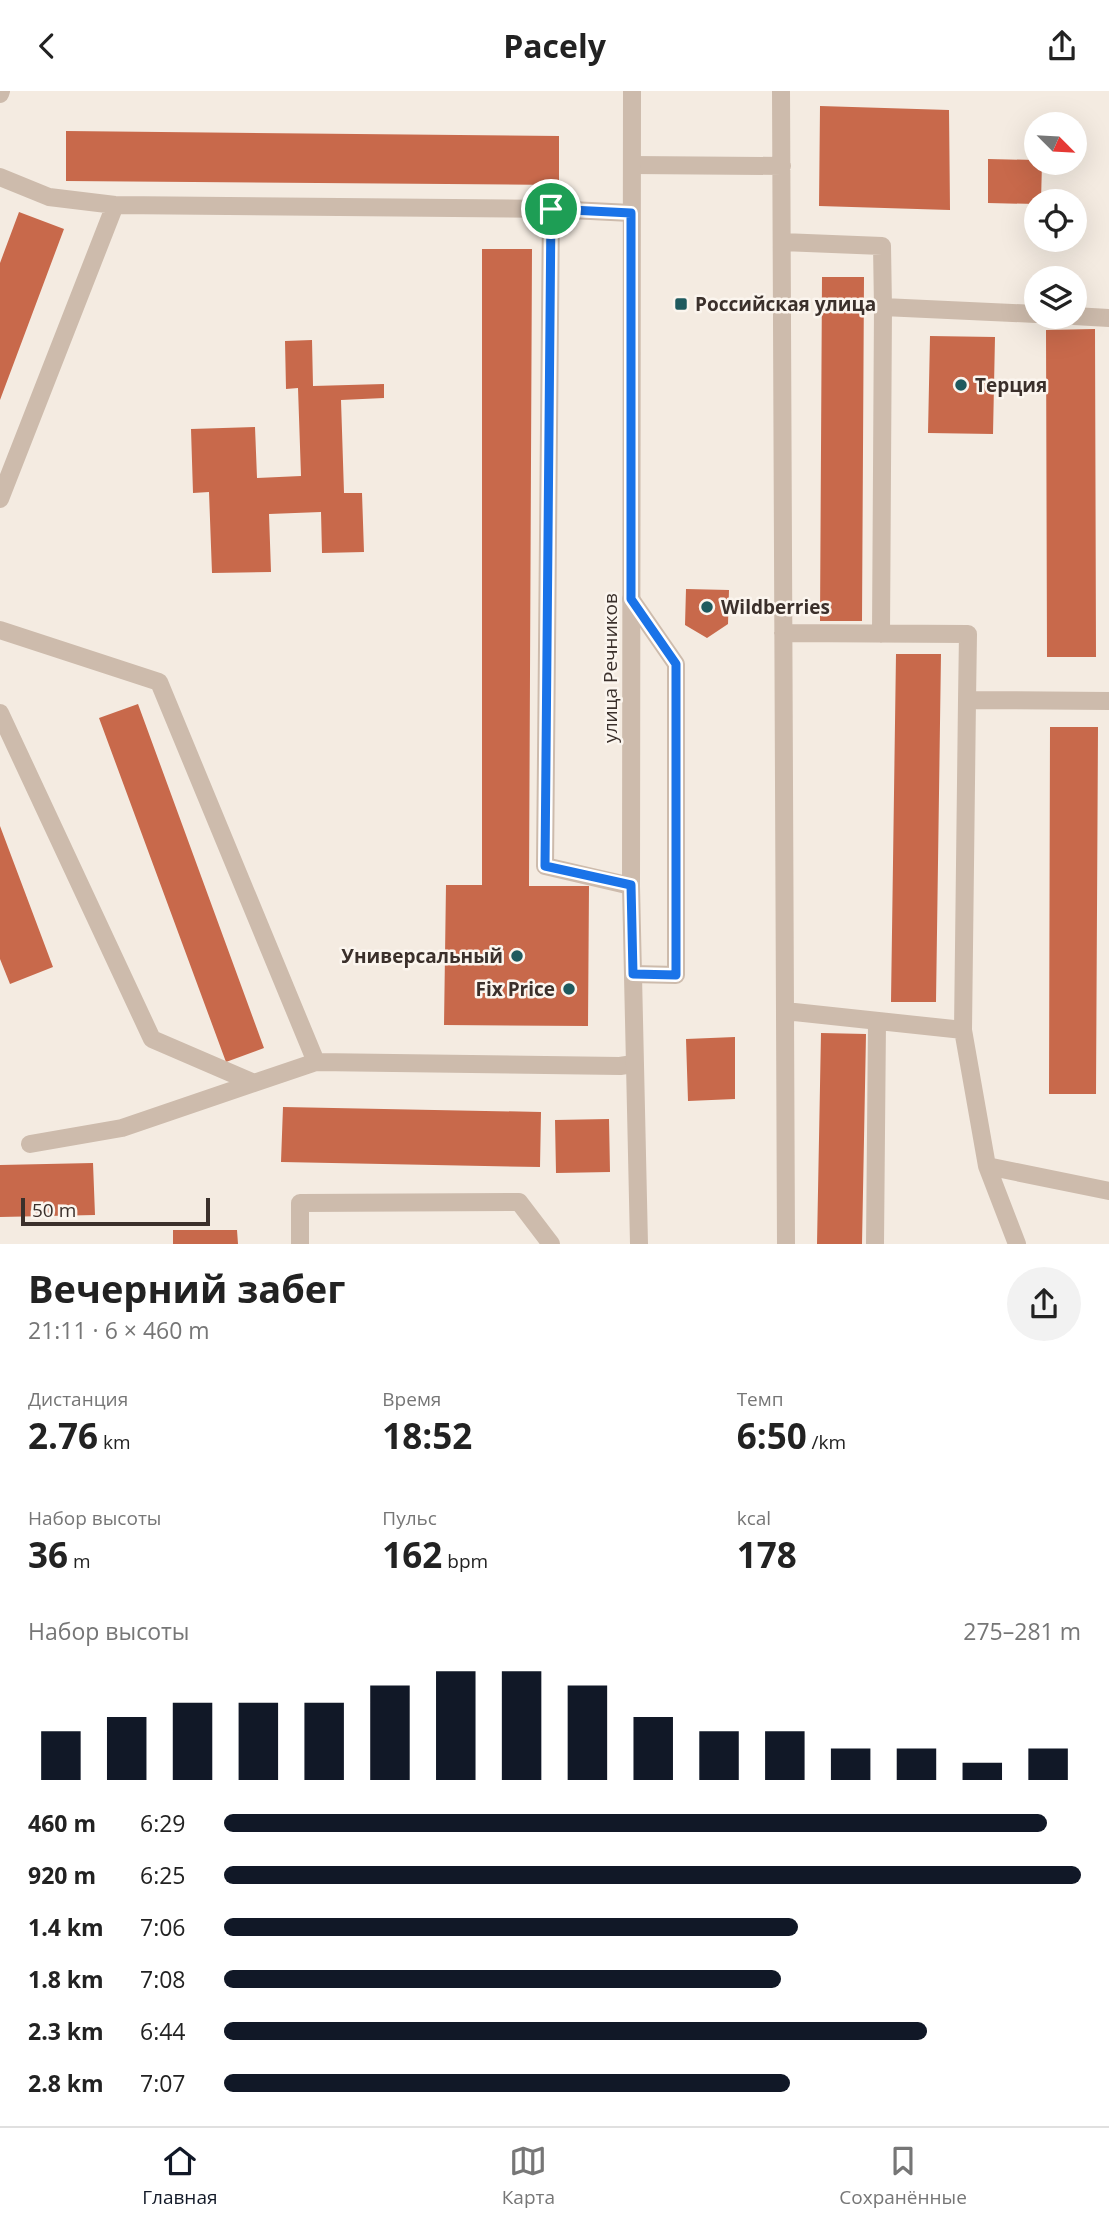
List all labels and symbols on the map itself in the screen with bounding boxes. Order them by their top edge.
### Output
north arrow [1024,112,1087,175]
pin [521,179,581,239]
place label: Российская улица [695,291,876,317]
marker: Российская улица [673,296,689,312]
place label: Терция [975,372,1047,398]
marker: Терция [953,377,969,393]
street label: улица Речников [597,593,623,743]
place label: Wildberries [721,594,830,620]
marker: Wildberries [699,599,715,615]
place label: Универсальный [341,943,503,969]
marker: Универсальный [509,948,525,964]
place label: Fix Price [476,976,555,1002]
marker: Fix Price [561,981,577,997]
scale bar [21,1195,210,1227]

